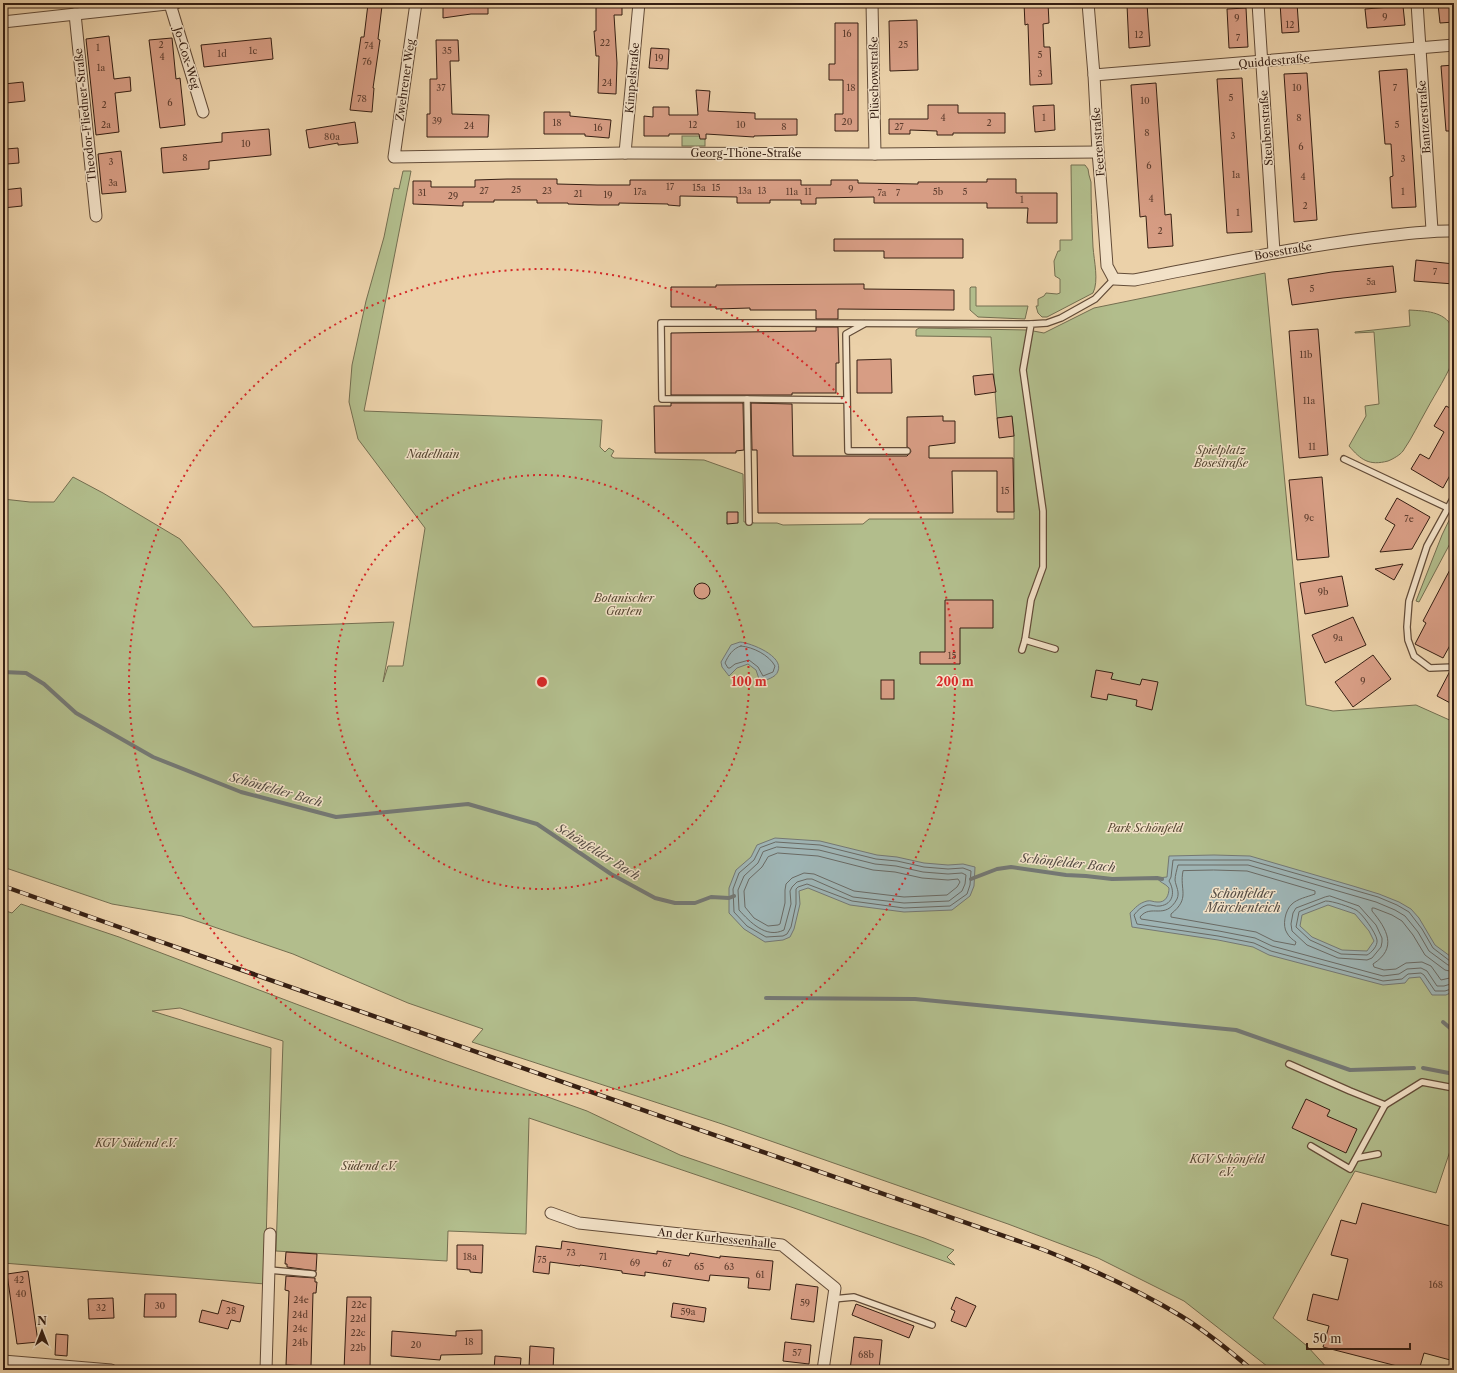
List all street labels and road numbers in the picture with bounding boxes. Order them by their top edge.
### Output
street label: Jo-Cox-Weg [170,23,203,91]
street label: Plüschowstraße [866,37,882,119]
street label: Zwehrener Weg [392,38,418,122]
street label: Kimpelstraße [622,42,642,114]
street label: Theodor-Fliedner-Straße [71,48,99,182]
street label: Quiddestraße [1238,51,1310,71]
street label: Bantzerstraße [1414,80,1434,154]
street label: Steubenstraße [1256,90,1276,166]
street label: Feerenstraße [1089,107,1107,177]
street label: Georg-Thöne-Straße [691,146,801,160]
street label: Bosestraße [1253,239,1313,263]
street label: An der Kurhessenhalle [656,1225,777,1251]

